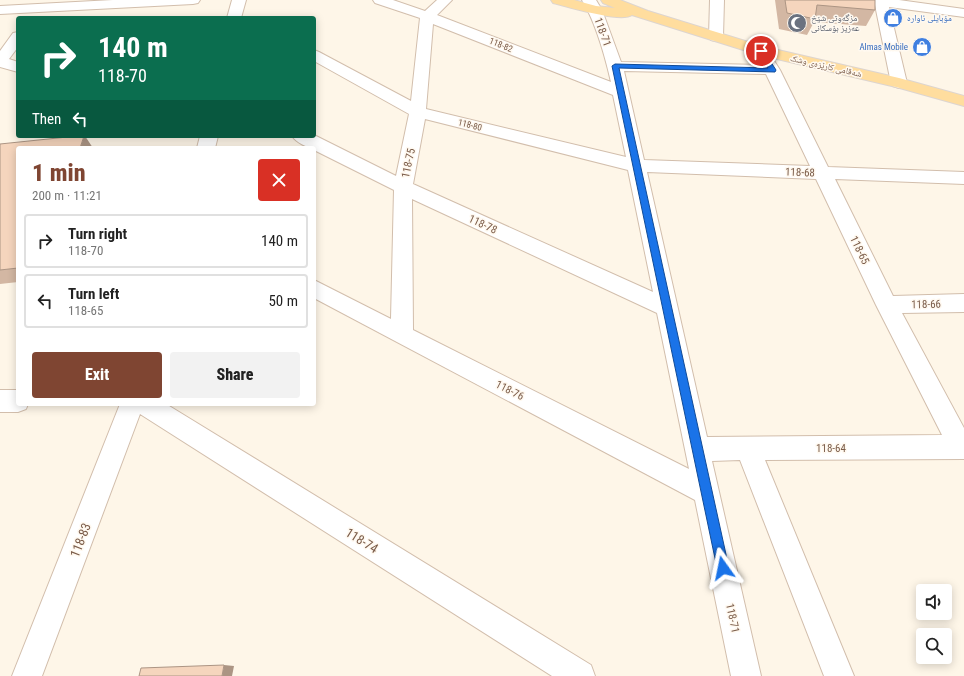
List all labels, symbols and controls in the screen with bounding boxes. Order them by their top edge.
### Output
shop icon: مۆبایلی ئاوارە [882,7,904,29]
mosque icon: مزگەوتی شێخ عەزیز بۆسکانی [786,12,808,34]
place label: مزگەوتی شێخ عەزیز بۆسکانی [811,13,860,33]
place label: مۆبایلی ئاوارە [907,13,952,23]
street label: 118-71 [591,16,614,48]
text: 140 m [98,31,168,64]
icon: right [32,32,84,84]
pin [744,34,778,68]
street label: 118-82 [488,36,515,54]
shop icon: Almas Mobile [911,36,933,58]
icon: arrive [750,40,772,62]
place label: Almas Mobile [859,42,908,52]
street label: شەقامی کارێزەی وشک [789,53,863,79]
text: 118-70 [98,65,147,86]
icon: left [69,108,91,130]
text: Then [32,110,61,128]
street label: 118-80 [457,117,483,133]
street label: 118-75 [399,147,418,179]
text: 1 min [32,159,86,187]
button: close [258,159,300,201]
street label: 118-68 [785,165,815,180]
text: 200 m · 11:21 [32,188,102,203]
street label: 118-78 [466,212,499,237]
text: Turn right [68,225,127,243]
icon: right [34,230,56,252]
text: 140 m [261,232,298,250]
street label: 118-65 [847,234,872,267]
text: 118-70 [68,243,103,258]
text: Turn left [68,285,119,303]
icon: left [34,290,56,312]
text: 50 m [268,292,298,310]
street label: 118-66 [911,298,941,311]
text: 118-65 [68,303,103,318]
button: Exit [32,352,162,398]
button: Share [170,352,300,398]
street label: 118-76 [494,378,526,403]
street label: 118-64 [816,442,847,455]
street label: 118-83 [67,521,94,559]
street label: 118-74 [343,525,381,556]
position arrow [702,547,744,589]
map controls [916,584,952,664]
button: sound [916,584,952,620]
street label: 118-71 [723,602,742,634]
button: search [916,628,952,664]

